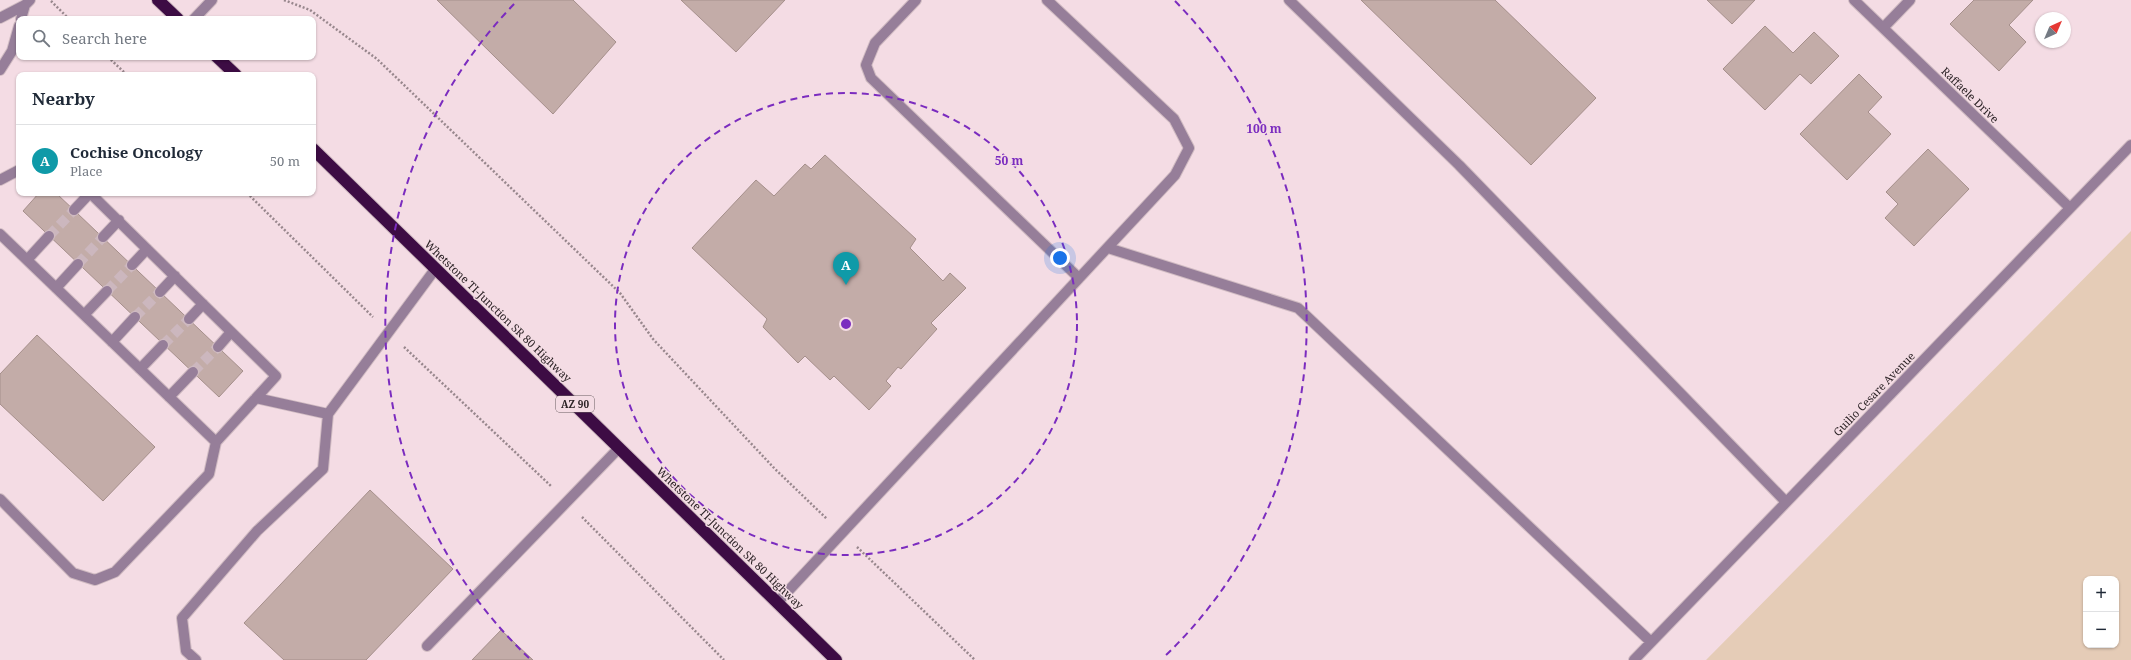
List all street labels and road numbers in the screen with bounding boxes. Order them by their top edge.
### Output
street label: Raffaele Drive [1938,63,2002,126]
street label: Whetstone TI-Junction SR 80 Highway [422,236,576,386]
street label: Guilio Cesare Avenue [1830,348,1918,439]
road number: AZ 90 [556,396,594,412]
street label: Whetstone TI-Junction SR 80 Highway [654,463,808,613]

